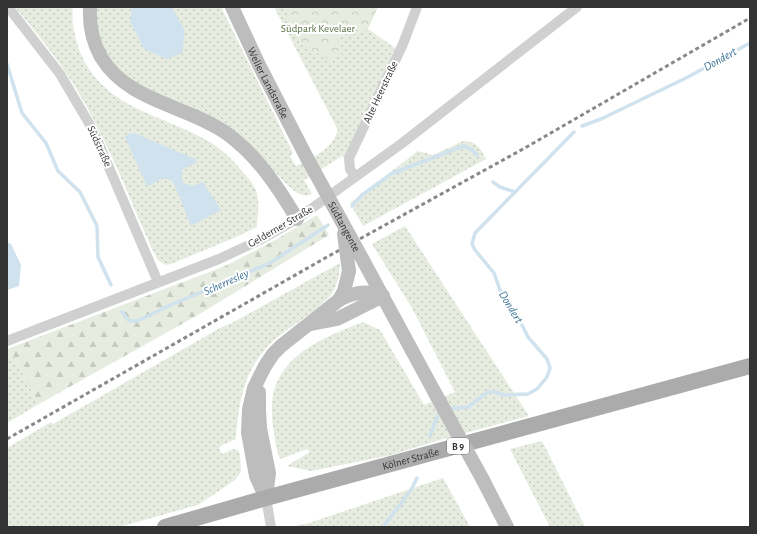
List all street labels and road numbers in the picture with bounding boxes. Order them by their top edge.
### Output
street label: Weller Landstraße [245,45,291,120]
street label: Alte Heerstraße [361,59,400,125]
street label: Südstraße [85,124,114,168]
street label: Südtangente [326,200,362,254]
street label: Gelderner Straße [246,203,315,249]
road number: B 9 [447,438,469,454]
street label: Kölner Straße [381,446,440,472]

